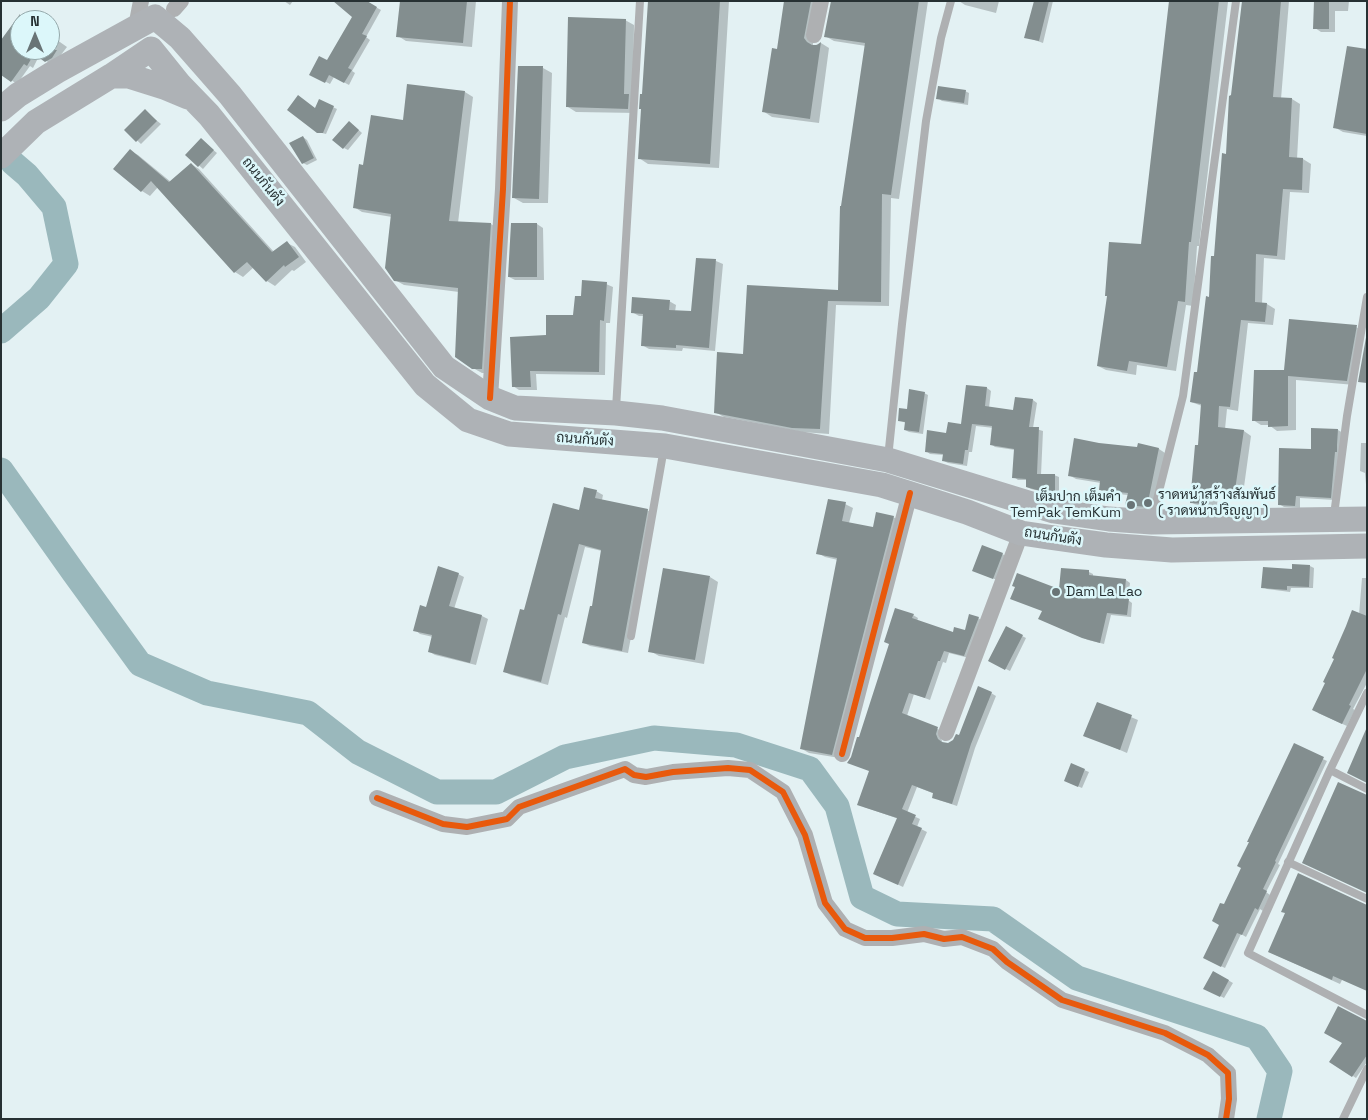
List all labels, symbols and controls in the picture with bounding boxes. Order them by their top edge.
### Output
north arrow [10,10,60,60]
text: N [30,12,40,30]
street label: ถนนกันตัง [238,154,288,210]
street label: ถนนกันตัง [556,430,614,450]
place label: ราดหน้าสร้างสัมพันธ์ ( ราดหน้าปริญญา ) [1158,487,1276,520]
place label: เต็มปาก เต็มคำ TemPak TemKum [1010,489,1121,522]
marker: ราดหน้าสร้างสัมพันธ์ ( ราดหน้าปริญญา ) [1142,497,1154,509]
marker: เต็มปาก เต็มคำ TemPak TemKum [1125,499,1137,511]
street label: ถนนกันตัง [1023,524,1083,550]
place label: Dam La Lao [1066,584,1142,600]
marker: Dam La Lao [1050,586,1062,598]

